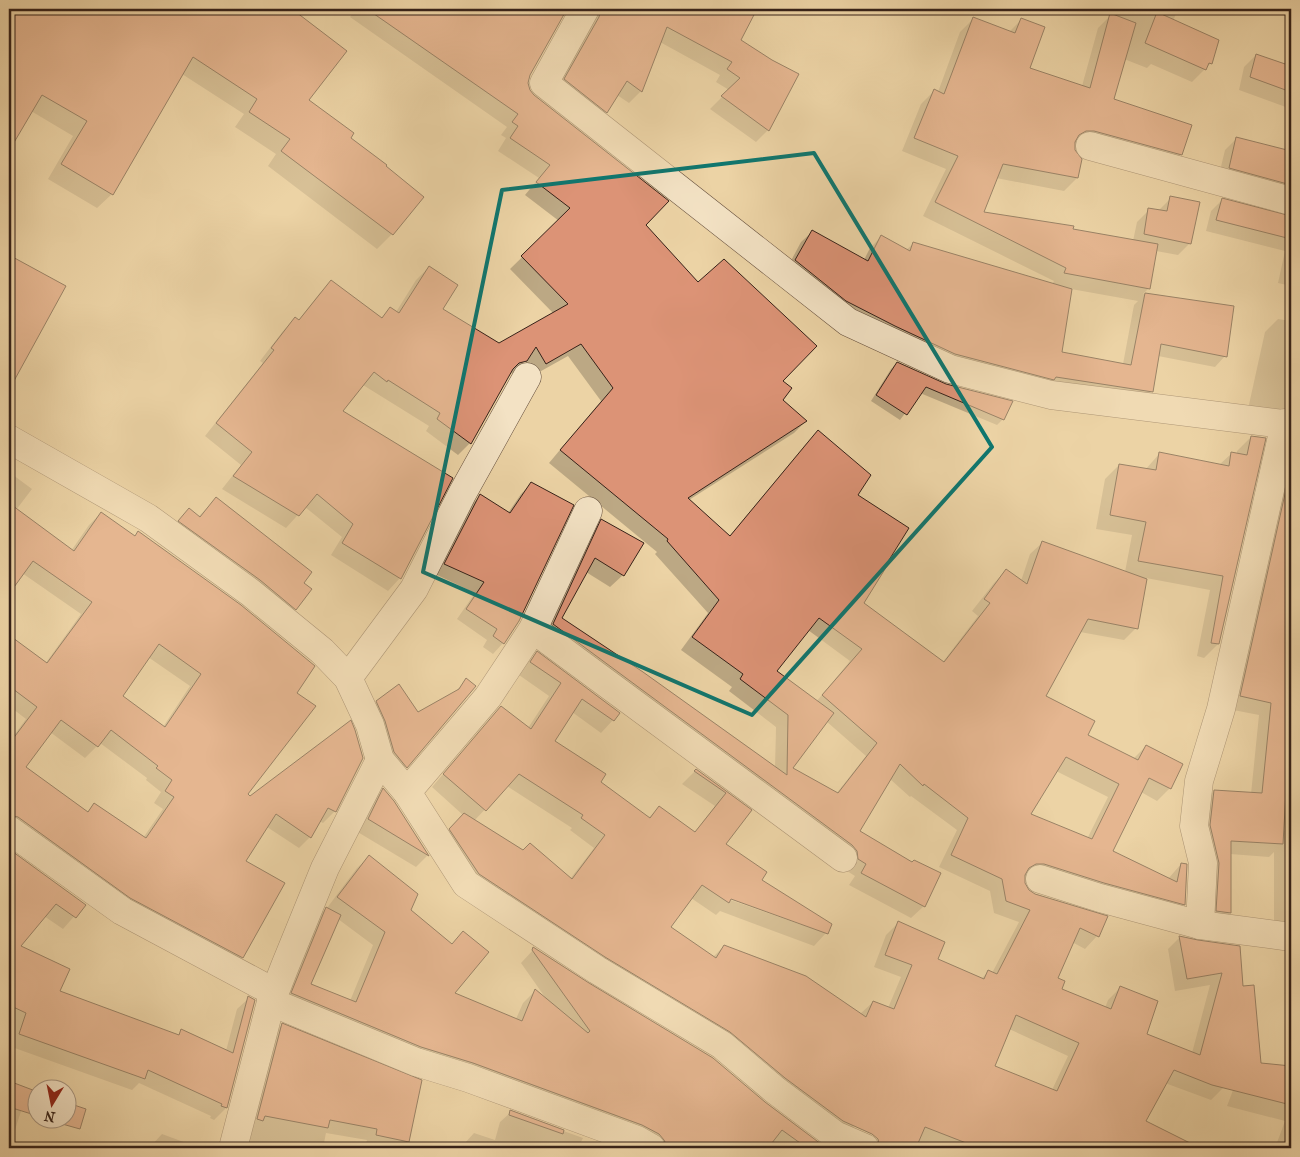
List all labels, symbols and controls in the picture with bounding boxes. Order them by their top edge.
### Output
north arrow [28,1080,78,1130]
text: N [43,1107,57,1126]

